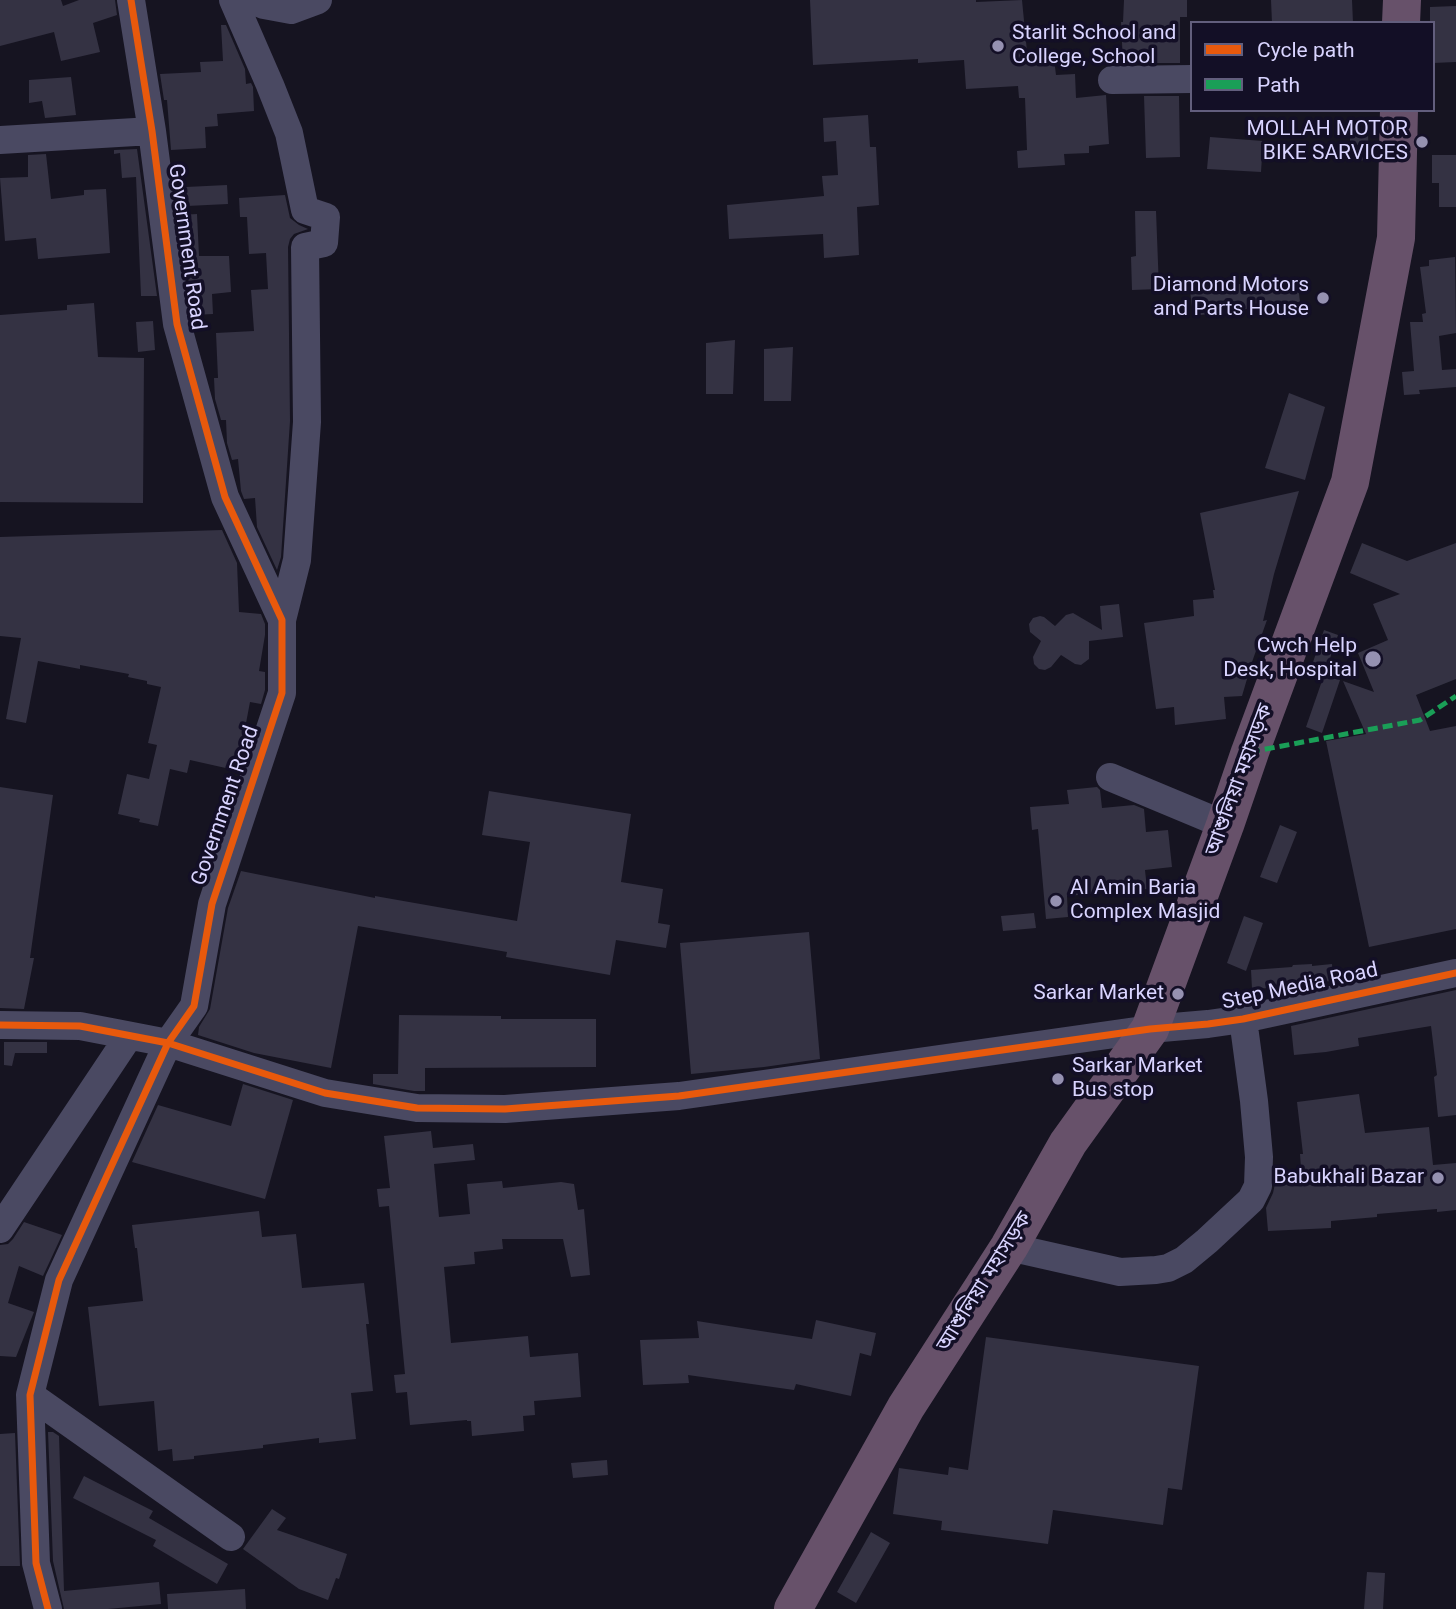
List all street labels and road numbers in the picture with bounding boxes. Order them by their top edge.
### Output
street label: Government Road [162,162,210,332]
street label: আশুলিয়া মহাসড়ক [1201,701,1279,859]
street label: Government Road [187,723,265,889]
street label: Step Media Road [1220,958,1380,1016]
street label: আশুলিয়া মহাসড়ক [932,1208,1038,1356]

